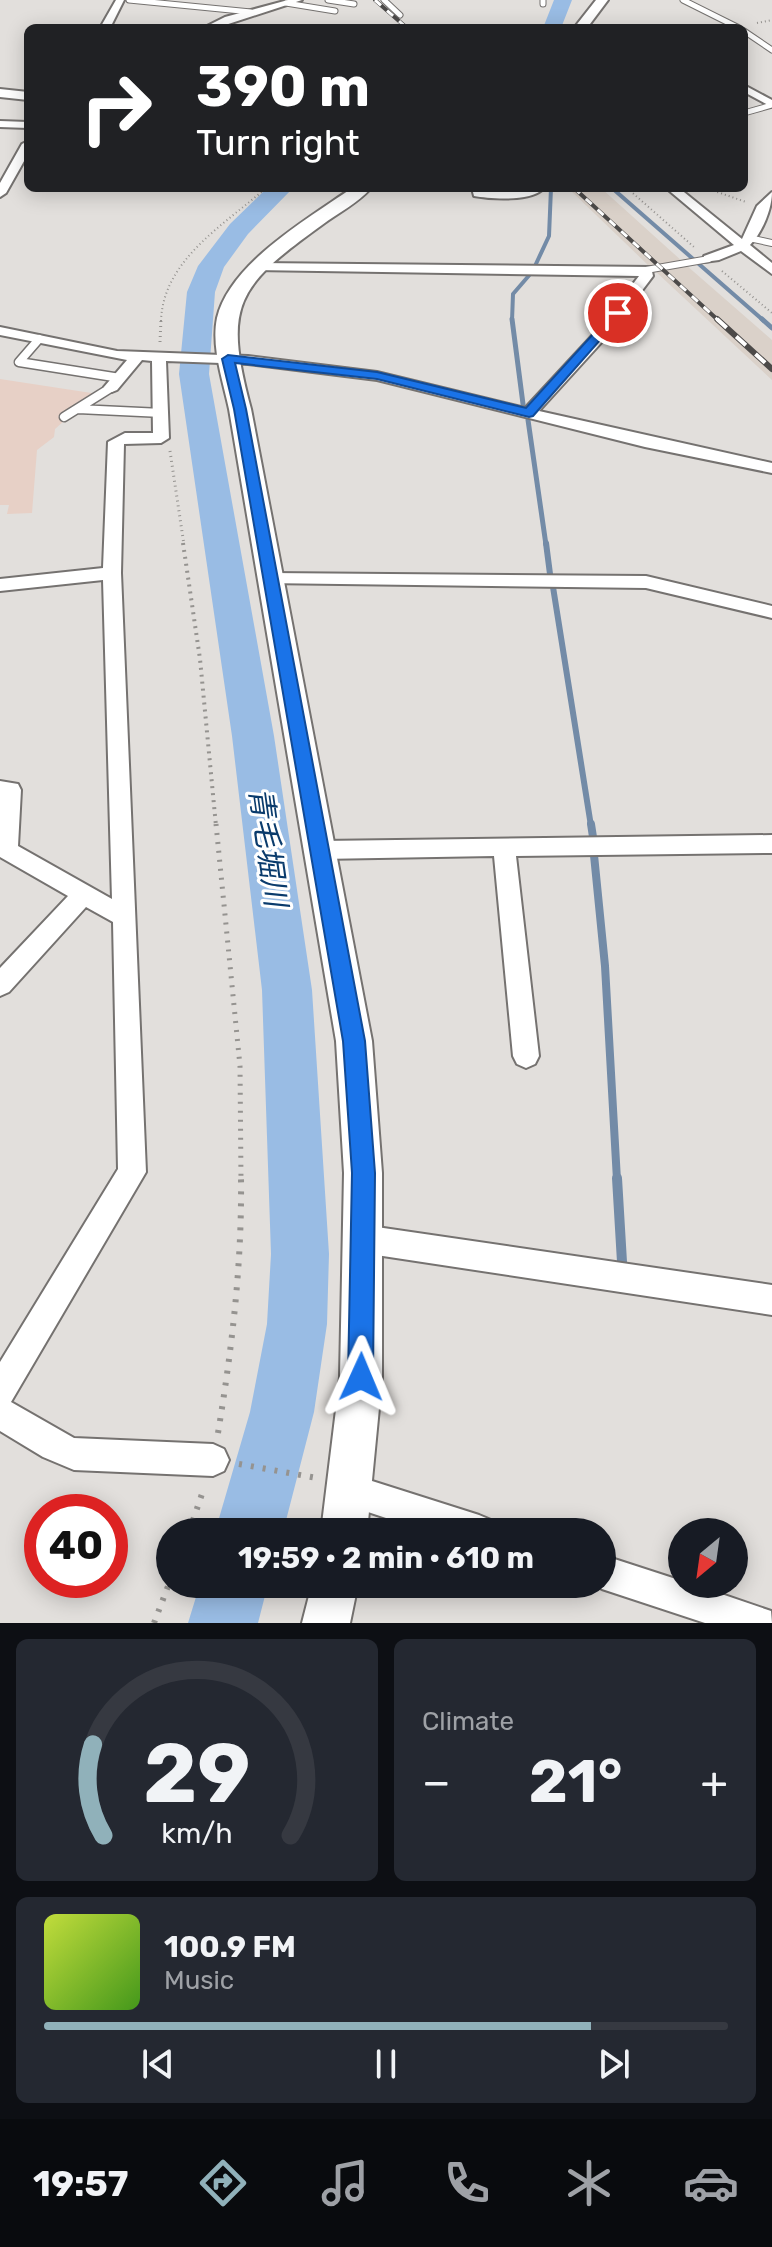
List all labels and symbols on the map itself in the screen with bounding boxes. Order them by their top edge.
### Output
pin [584,279,652,347]
water label: 青毛堀川 [242,785,295,912]
position arrow [319,1335,403,1419]
speed limit sign: 40 [24,1494,128,1598]
north arrow [668,1518,748,1598]

